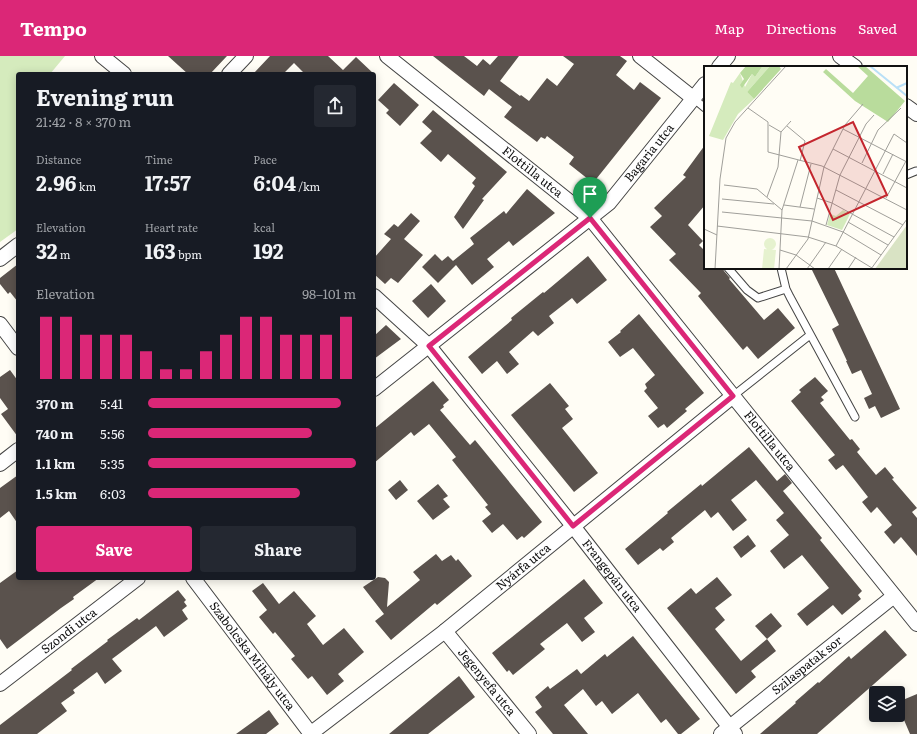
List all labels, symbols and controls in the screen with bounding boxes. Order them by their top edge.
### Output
text: Tempo [20,14,87,42]
text: Map [714,18,744,38]
text: Directions [766,18,836,38]
text: Saved [858,18,897,38]
inset map [704,66,907,269]
text: Evening run [36,80,174,113]
button: share [314,85,356,127]
text: 21:42 · 8 × 370 m [36,112,131,131]
street label: Bagaria utca [619,119,678,185]
street label: Flottilla utca [499,141,568,201]
text: Distance [36,151,81,167]
text: Time [145,151,173,167]
text: Pace [253,151,277,167]
text: 2.96 [36,167,77,197]
text: 17:57 [145,167,191,197]
text: 6:04 [253,167,296,197]
pin [573,177,607,218]
text: km [77,178,96,194]
text: /km [296,178,320,194]
icon: arrive [579,183,601,205]
text: Elevation [36,219,86,235]
text: Heart rate [145,219,198,235]
text: kcal [253,219,275,235]
text: 32 [36,235,58,265]
text: 163 [145,235,176,265]
text: 192 [253,235,284,265]
text: m [58,246,70,262]
text: bpm [176,246,202,262]
text: Elevation [36,284,95,303]
text: 98–101 m [302,284,356,303]
text: 370 m [36,394,74,413]
text: 5:41 [100,394,123,413]
street label: Flottilla utca [740,406,800,475]
text: 740 m [36,424,74,443]
text: 5:56 [100,424,125,443]
text: 1.1 km [36,454,75,473]
text: 5:35 [100,454,124,473]
text: 1.5 km [36,484,77,503]
text: 6:03 [100,484,126,503]
button: Save [36,526,192,572]
button: Share [200,526,356,572]
street label: Frangepán utca [578,535,647,616]
street label: Nyárfa utca [491,538,554,594]
street label: Szabolcska Mihály utca [206,597,300,714]
street label: Szondi utca [37,603,101,657]
street label: Szilaspatak sor [767,631,846,698]
street label: Jegenyefa utca [454,644,521,720]
map controls [869,686,905,722]
button: layers [869,686,905,722]

